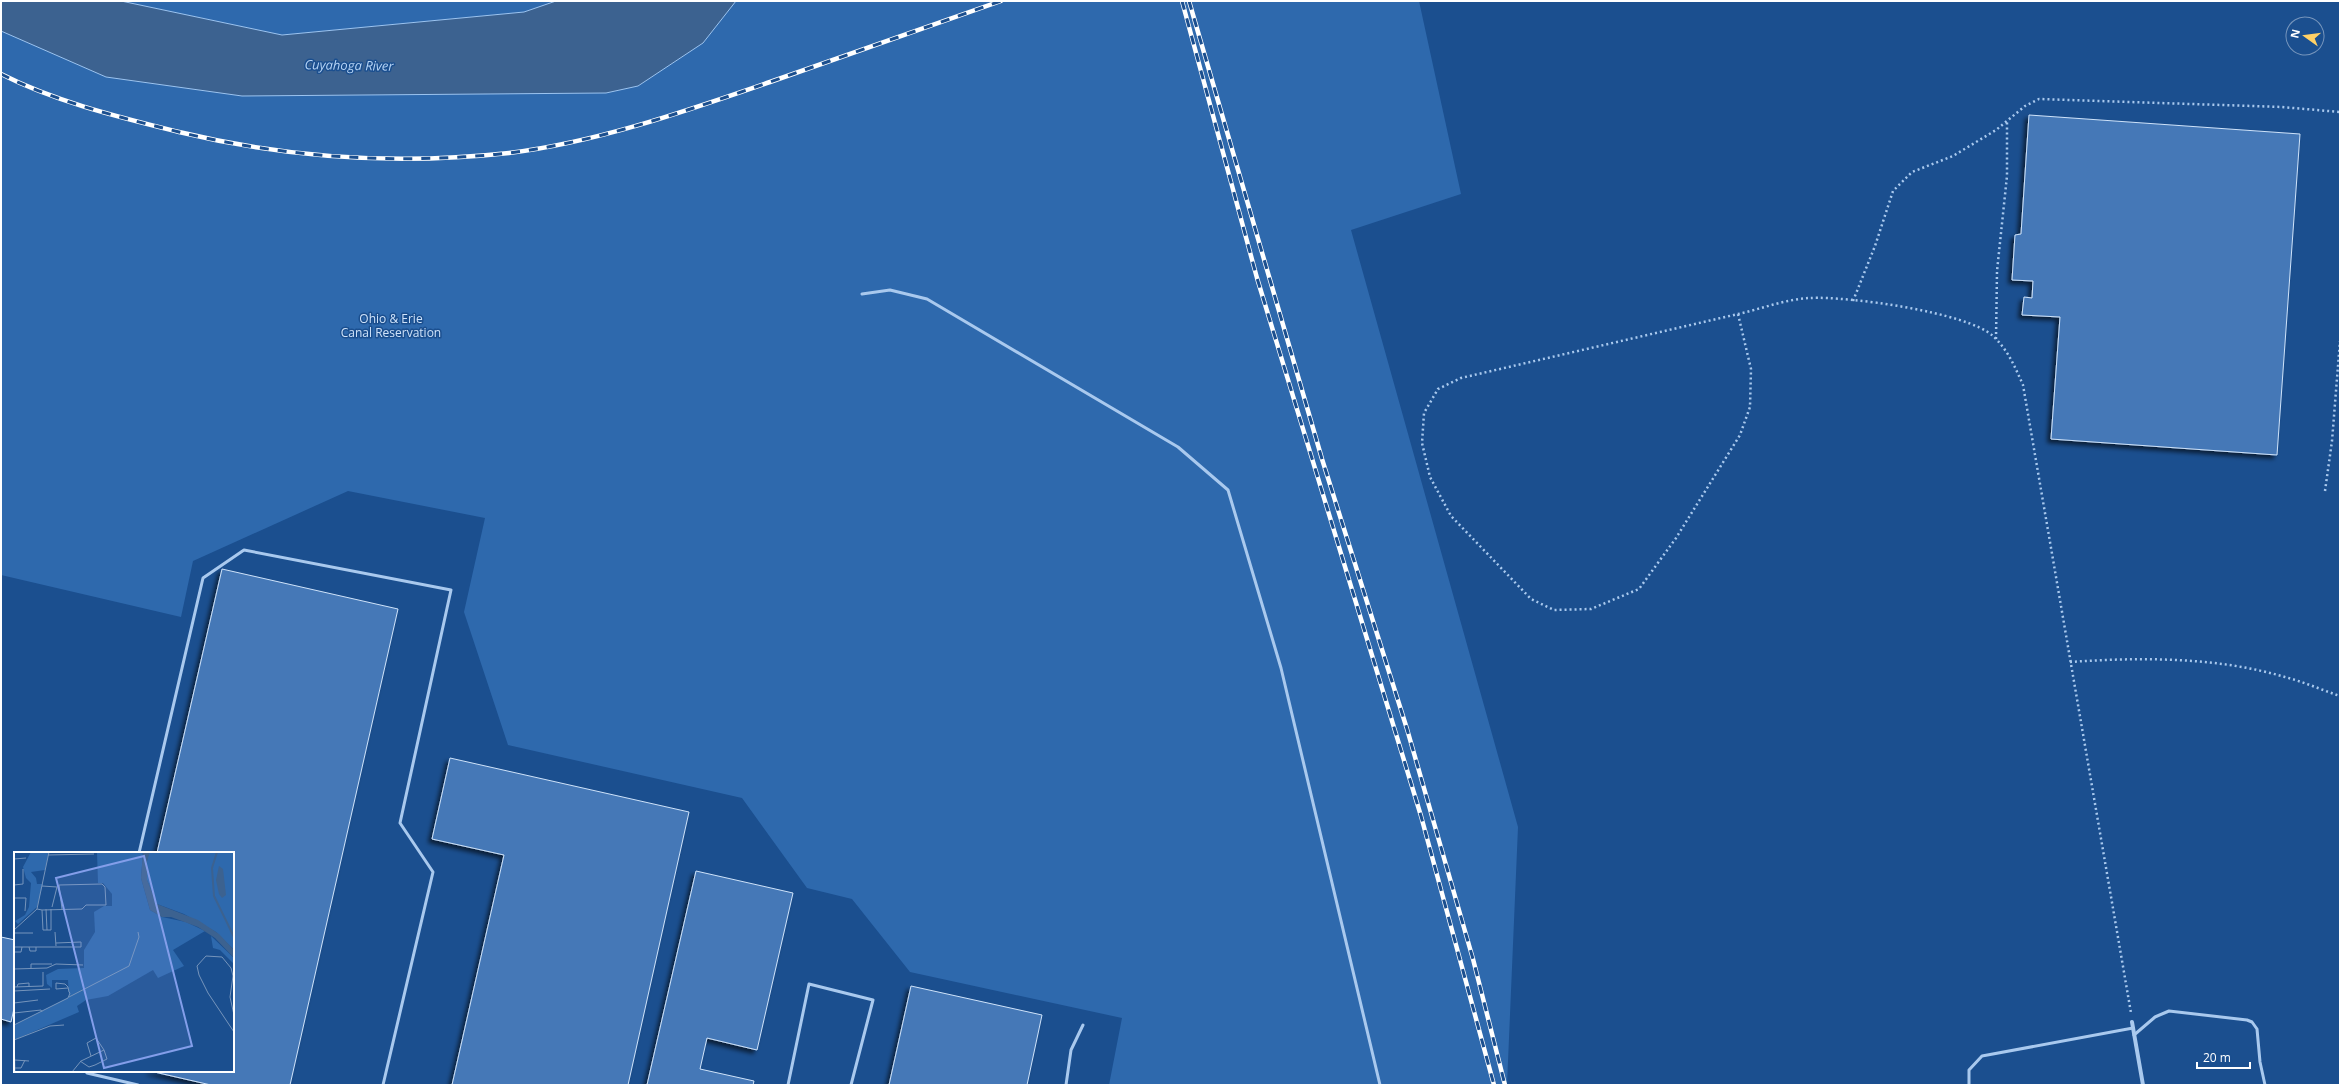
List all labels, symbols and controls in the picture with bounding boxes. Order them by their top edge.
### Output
north arrow [2285,16,2325,56]
text: N [2286,27,2303,40]
water label: Cuyahoga River [304,55,395,75]
park label: Ohio & Erie Canal Reservation [341,310,441,341]
inset map [14,852,234,1072]
scale bar [2197,1044,2250,1070]
text: 20 m [2203,1049,2231,1066]

